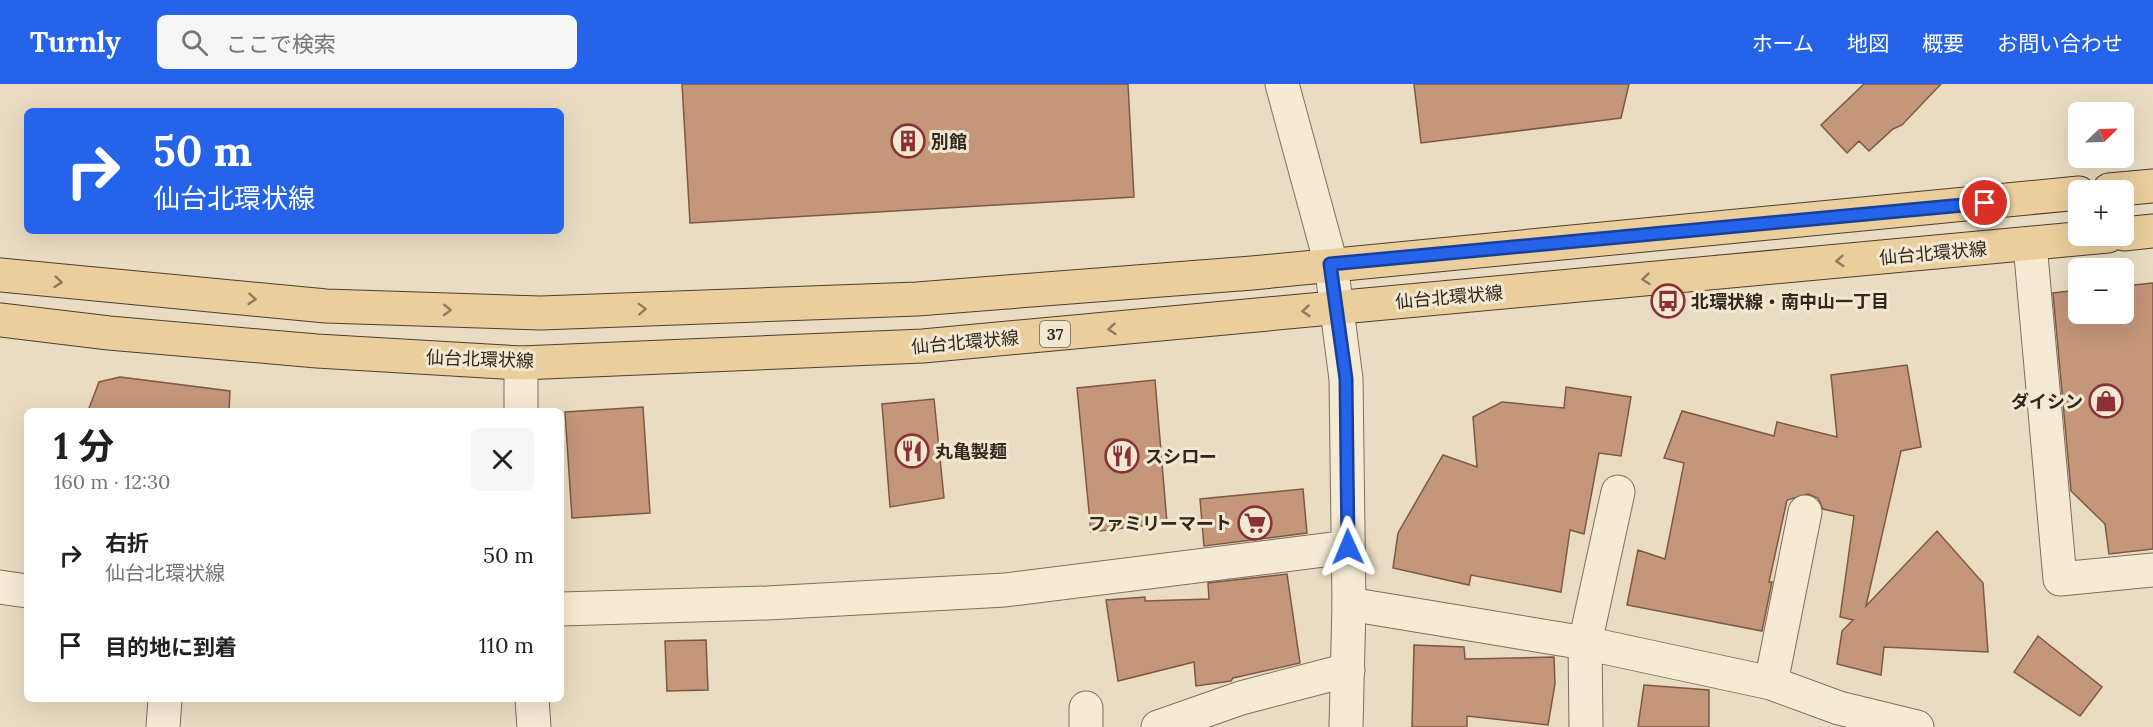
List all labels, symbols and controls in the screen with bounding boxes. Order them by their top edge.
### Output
search box [157,15,577,69]
text: Turnly [30,24,121,60]
icon: search [178,26,211,59]
text: ここで検索 [226,30,336,58]
text: ホーム [1752,30,1814,57]
text: 地図 [1847,30,1889,57]
text: 概要 [1922,30,1964,57]
text: お問い合わせ [1997,30,2123,57]
north arrow [2068,102,2134,168]
map controls [2068,102,2134,324]
building icon: 別館 [890,123,926,159]
text: 50 m [153,124,252,178]
place label: 別館 [931,130,967,153]
icon: right [54,132,132,210]
pin [1959,177,2010,228]
button: + [2068,180,2134,246]
text: 仙台北環状線 [153,181,315,215]
icon: arrive [1968,186,2001,219]
street label: 仙台北環状線 [1878,237,1988,269]
one-way arrow [1836,254,1845,267]
button: − [2068,258,2134,324]
one-way arrow [1642,272,1651,285]
one-way arrow [54,275,63,287]
street label: 仙台北環状線 [1394,281,1504,313]
bus stop icon: 北環状線・南中山一丁目 [1650,283,1686,319]
place label: 北環状線・南中山一丁目 [1691,290,1889,313]
one-way arrow [248,293,257,306]
one-way arrow [443,303,452,316]
one-way arrow [637,303,646,315]
one-way arrow [1301,304,1310,317]
road number: 37 [1040,321,1070,347]
one-way arrow [1107,322,1116,335]
street label: 仙台北環状線 [910,326,1020,358]
street label: 仙台北環状線 [426,346,534,372]
shop icon: ダイシン [2088,383,2124,419]
place label: ダイシン [2011,390,2083,413]
text: 1 分 [54,423,114,469]
button: close [471,428,534,491]
restaurant icon: 丸亀製麺 [894,433,930,469]
restaurant icon: スシロー [1104,438,1140,474]
place label: 丸亀製麺 [935,440,1007,463]
place label: スシロー [1145,445,1217,468]
text: 160 m · 12:30 [54,469,171,494]
supermarket icon: ファミリーマート [1237,505,1273,541]
place label: ファミリーマート [1088,512,1232,535]
position arrow [1316,515,1380,579]
text: 右折 [105,529,149,557]
icon: right [54,539,87,572]
text: 50 m [483,541,534,569]
text: 仙台北環状線 [105,560,225,585]
icon: arrive [54,629,87,662]
text: 110 m [479,631,534,659]
text: 目的地に到着 [105,633,237,661]

